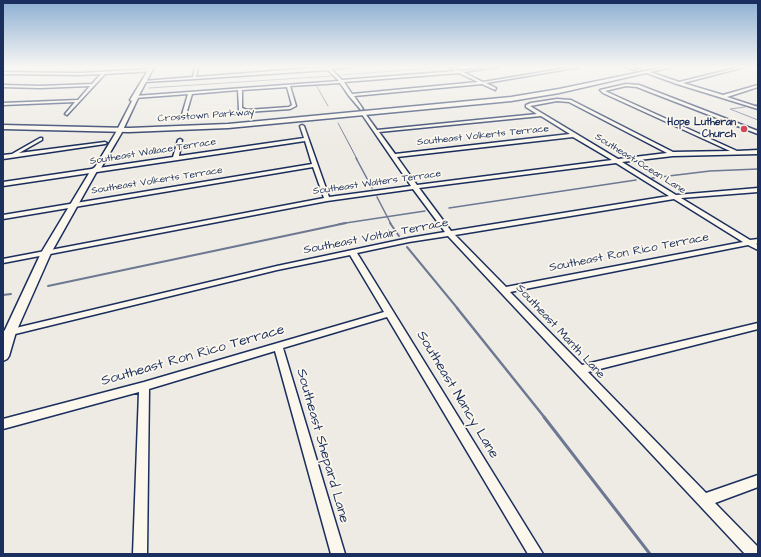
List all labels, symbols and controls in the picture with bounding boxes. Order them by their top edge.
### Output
street label: Crosstown Parkway [157,107,255,125]
place label: Hope Lutheran Church [667,117,736,140]
street label: Southeast Volkerts Terrace [416,123,550,149]
marker: Hope Lutheran Church [739,124,749,134]
street label: Southeast Ocean Lane [592,131,688,197]
street label: Southeast Wallace Terrace [89,136,217,168]
street label: Southeast Volkerts Terrace [90,165,224,197]
street label: Southeast Walters Terrace [312,168,442,198]
street label: Southeast Voltair Terrace [302,216,450,258]
street label: Southeast Ron Rico Terrace [548,230,710,276]
street label: Southeast Manth Lane [512,282,608,382]
street label: Southeast Ron Rico Terrace [99,322,287,390]
street label: Southeast Nancy Lane [412,328,502,462]
street label: Southeast Shepard Lane [292,367,352,525]

